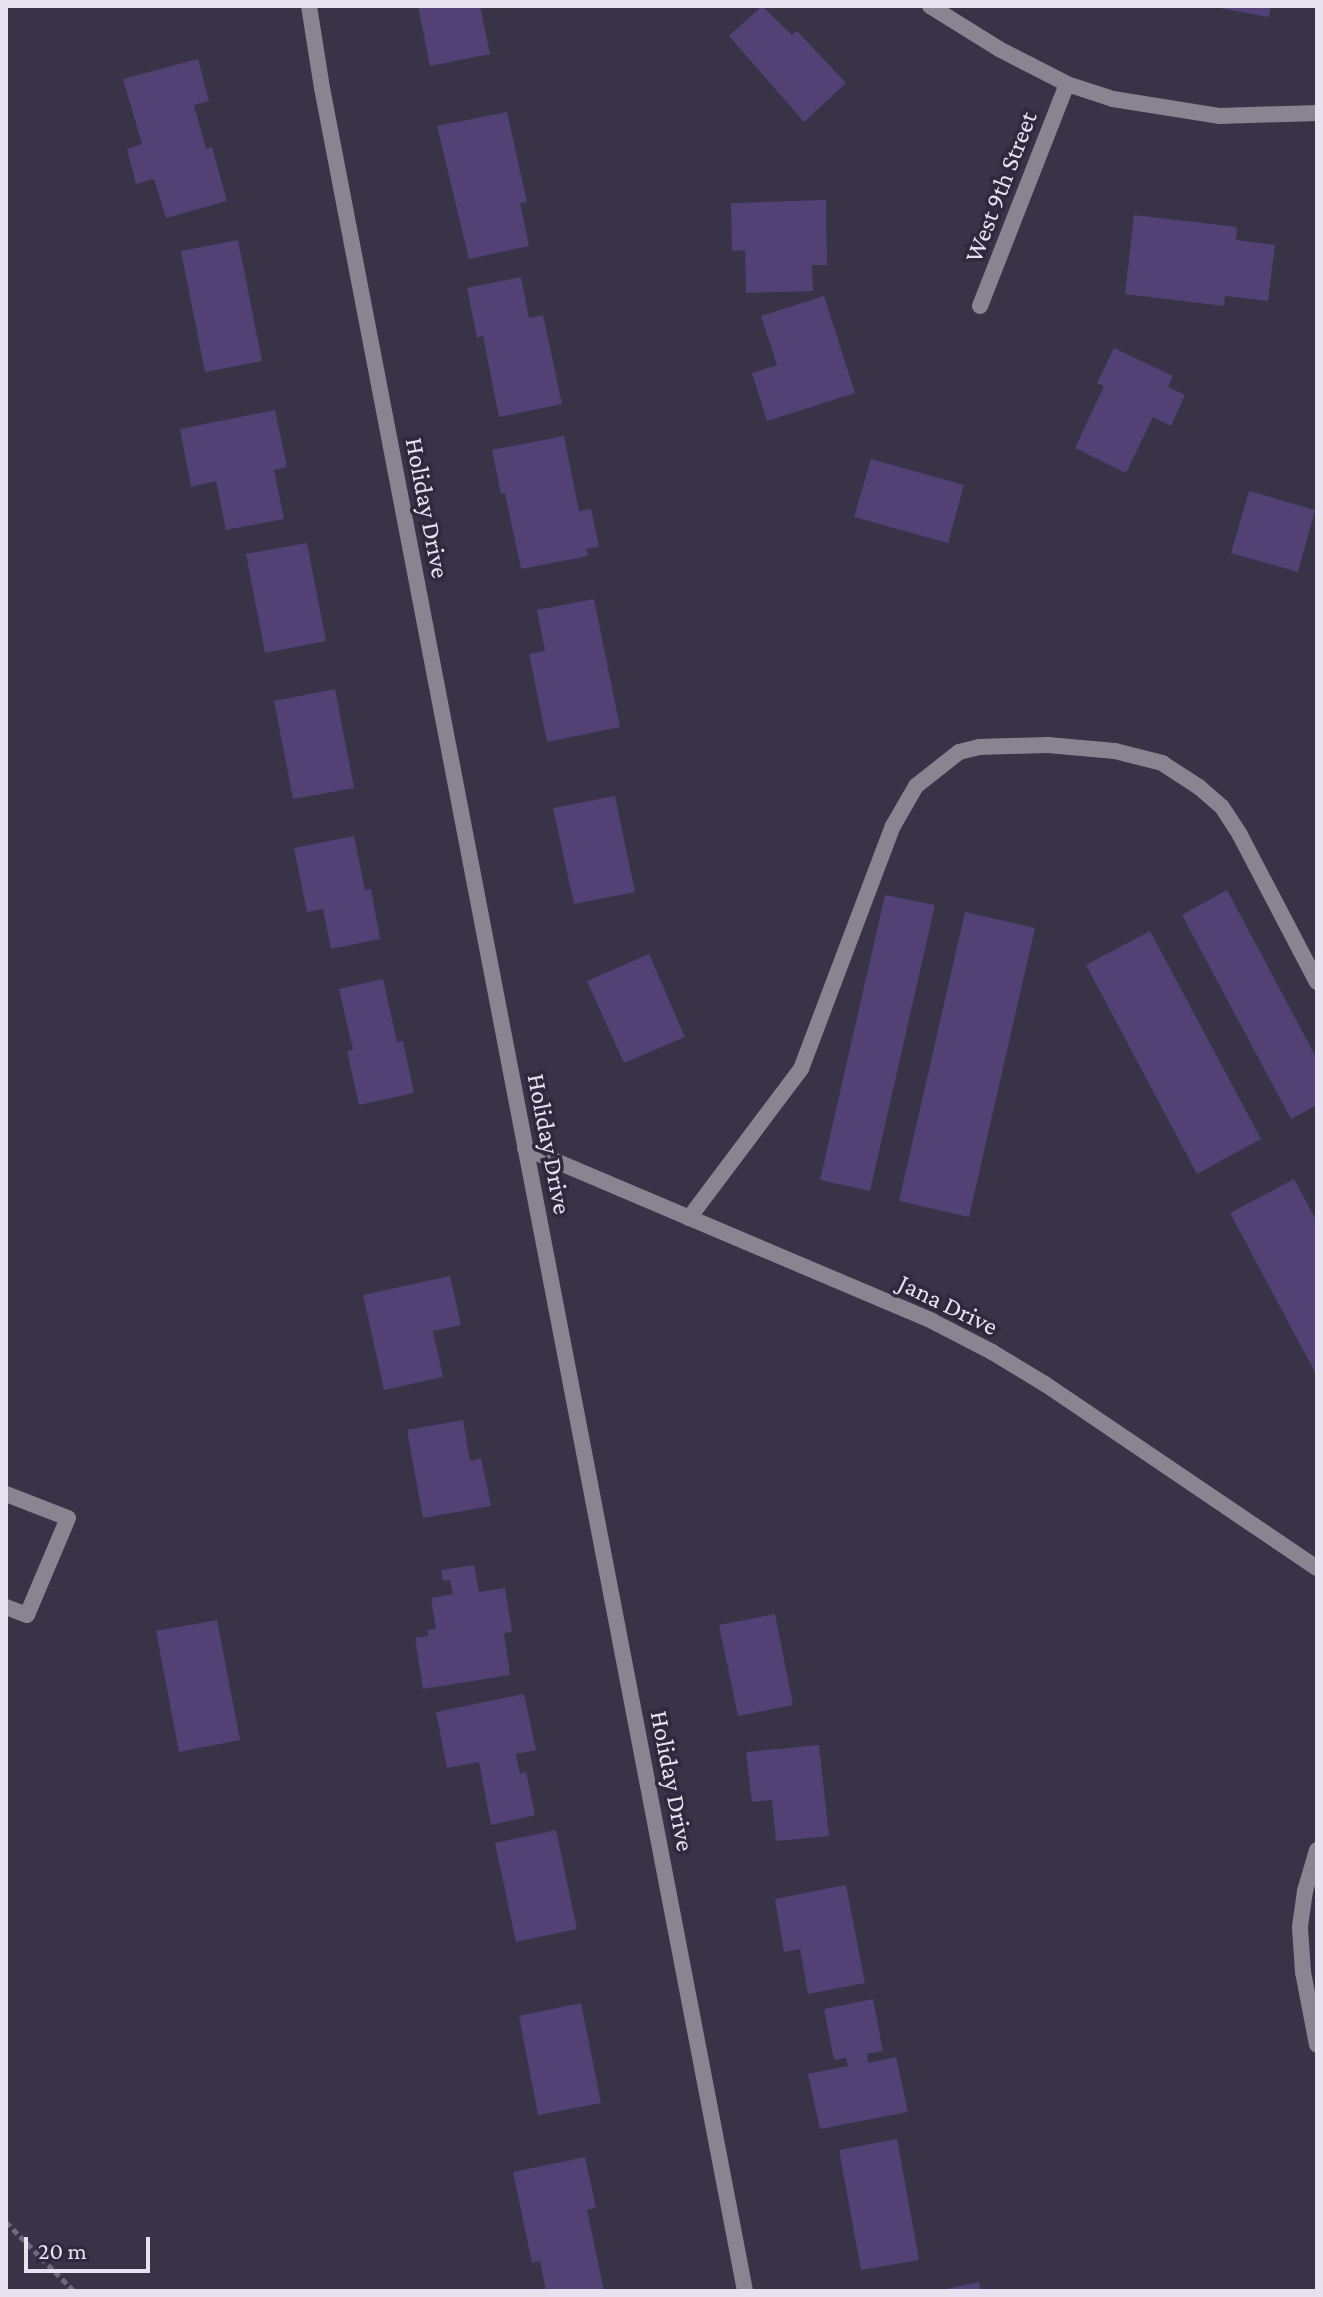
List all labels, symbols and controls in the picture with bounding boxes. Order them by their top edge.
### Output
street label: West 9th Street [958,107,1044,267]
street label: Holiday Drive [398,435,456,581]
street label: Holiday Drive [520,1071,578,1217]
street label: Jana Drive [893,1267,1003,1343]
street label: Holiday Drive [643,1708,701,1854]
scale bar [28,2221,154,2271]
text: 20 m [38,2237,87,2264]

